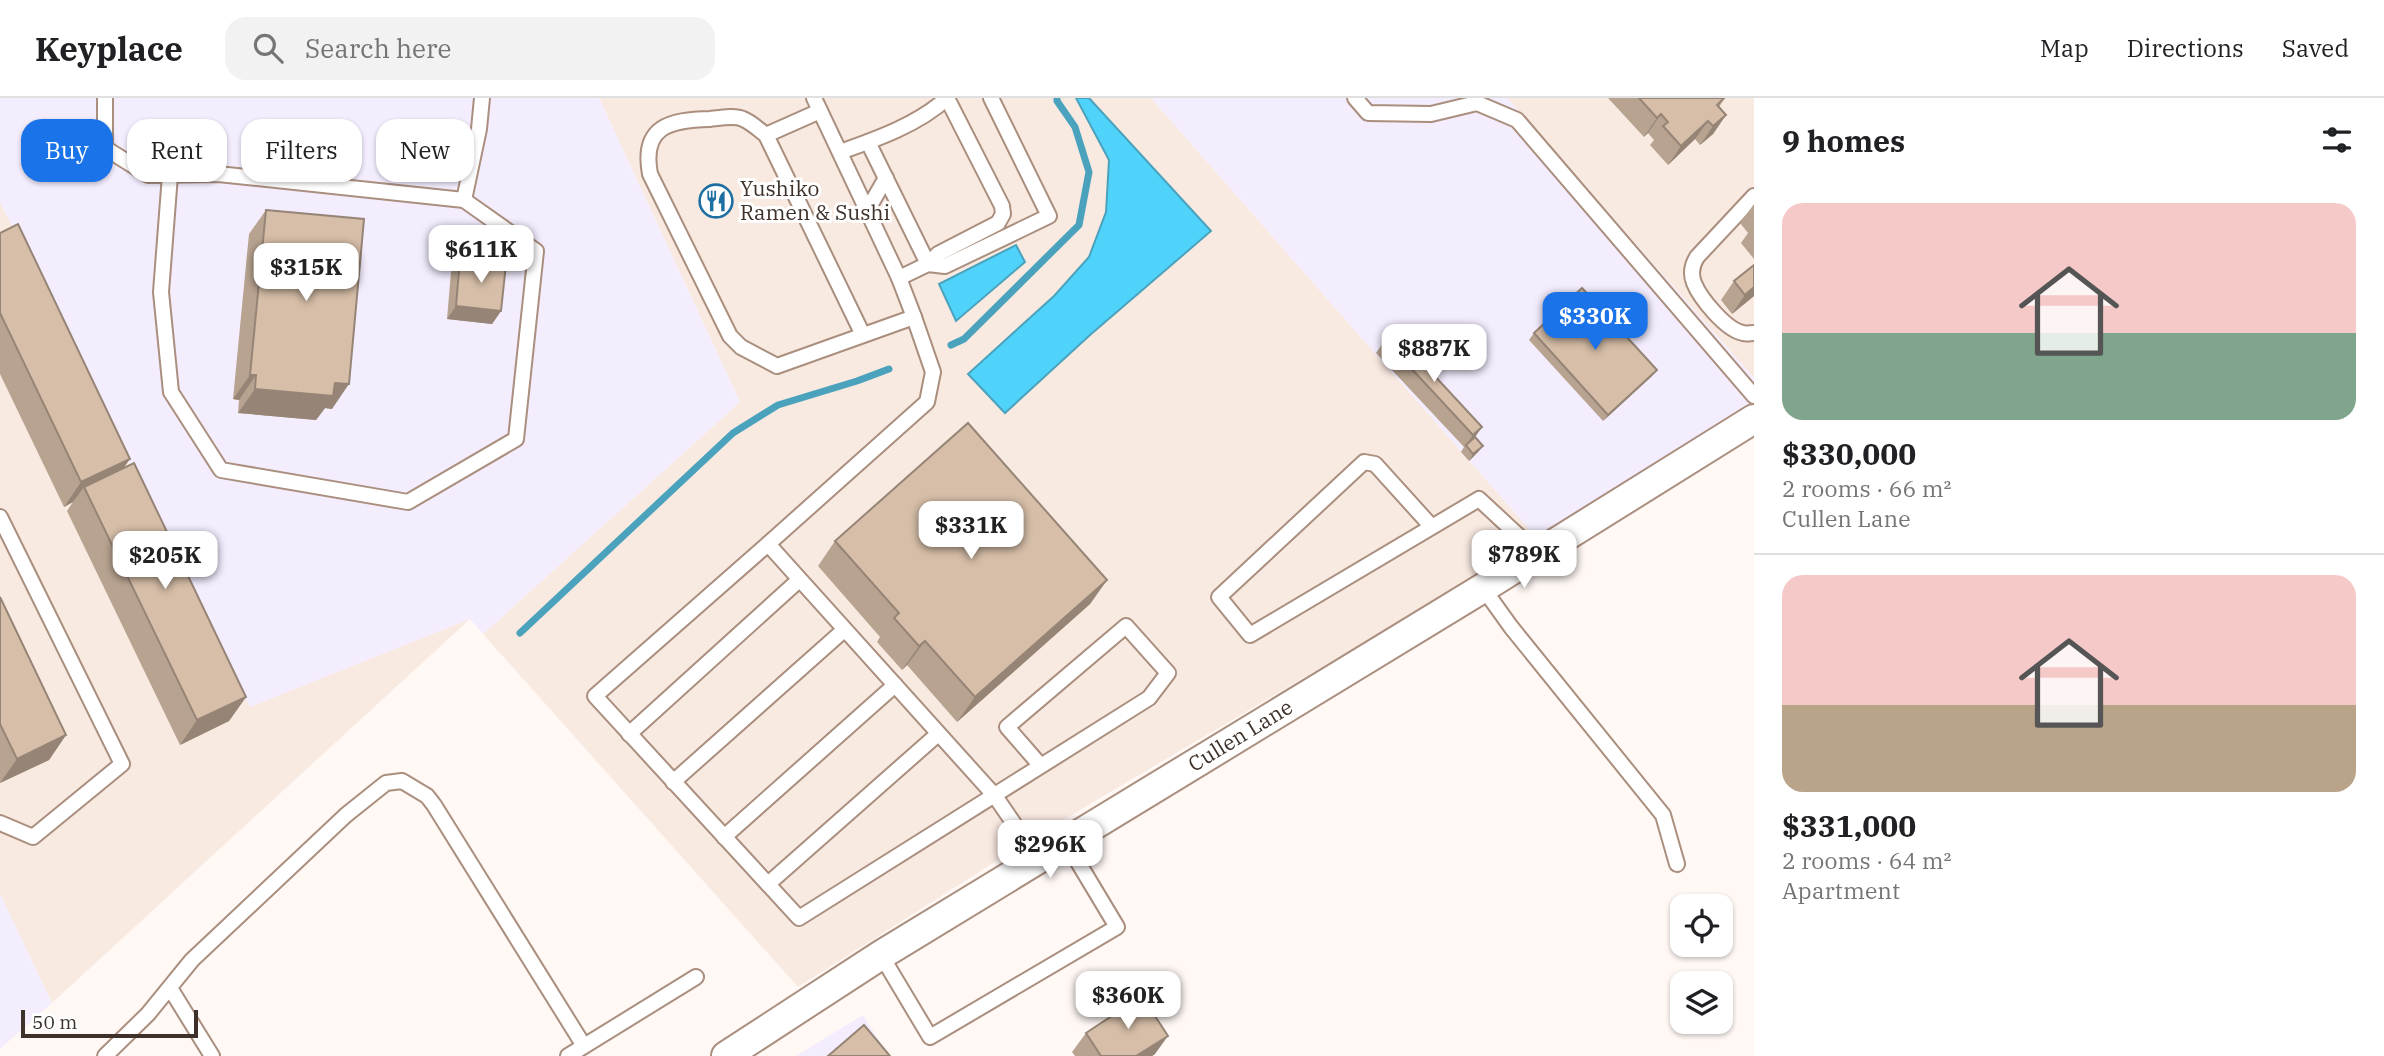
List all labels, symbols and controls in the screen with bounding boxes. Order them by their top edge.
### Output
search box [225,17,715,80]
text: Keyplace [35,27,183,70]
icon: search [249,29,287,67]
text: Search here [305,31,452,65]
text: Map [2040,32,2089,64]
text: Directions [2127,32,2244,64]
text: Saved [2282,32,2349,64]
chip: Buy [21,119,113,182]
chip: Rent [127,119,227,182]
chip: Filters [241,119,362,182]
chip: New [376,119,474,182]
text: 9 homes [1782,121,1905,160]
icon: filters [2318,121,2356,159]
place label: Yushiko Ramen & Sushi [740,174,890,226]
restaurant icon: Yushiko Ramen & Sushi [697,182,735,220]
pin: $611K [432,226,530,285]
text: $611K [445,233,517,263]
pin: $315K [257,244,355,303]
icon: home [2006,248,2132,374]
text: $315K [270,251,342,281]
pin: $330K [1546,292,1644,352]
text: $330K [1559,300,1631,330]
pin: $887K [1385,324,1483,384]
text: $887K [1398,332,1470,362]
text: $330,000 [1782,434,1916,473]
text: 2 rooms · 66 m² [1782,473,1952,503]
pin: $331K [922,502,1020,561]
text: Cullen Lane [1782,503,1911,533]
text: $331K [935,509,1007,539]
pin: $789K [1475,531,1573,590]
pin: $205K [116,532,214,591]
text: $789K [1488,538,1560,568]
text: $205K [129,539,201,569]
icon: home [2006,620,2132,746]
street label: Cullen Lane [1183,692,1297,778]
text: $331,000 [1782,806,1916,845]
pin: $296K [1001,820,1099,880]
text: $296K [1014,828,1086,858]
text: 2 rooms · 64 m² [1782,845,1952,875]
text: Apartment [1782,875,1900,905]
map controls [1670,894,1733,1034]
button: locate [1670,894,1733,957]
button: layers [1670,971,1733,1034]
pin: $360K [1079,972,1177,1031]
text: $360K [1092,979,1164,1009]
scale bar [21,1007,198,1039]
text: 50 m [32,1010,77,1034]

